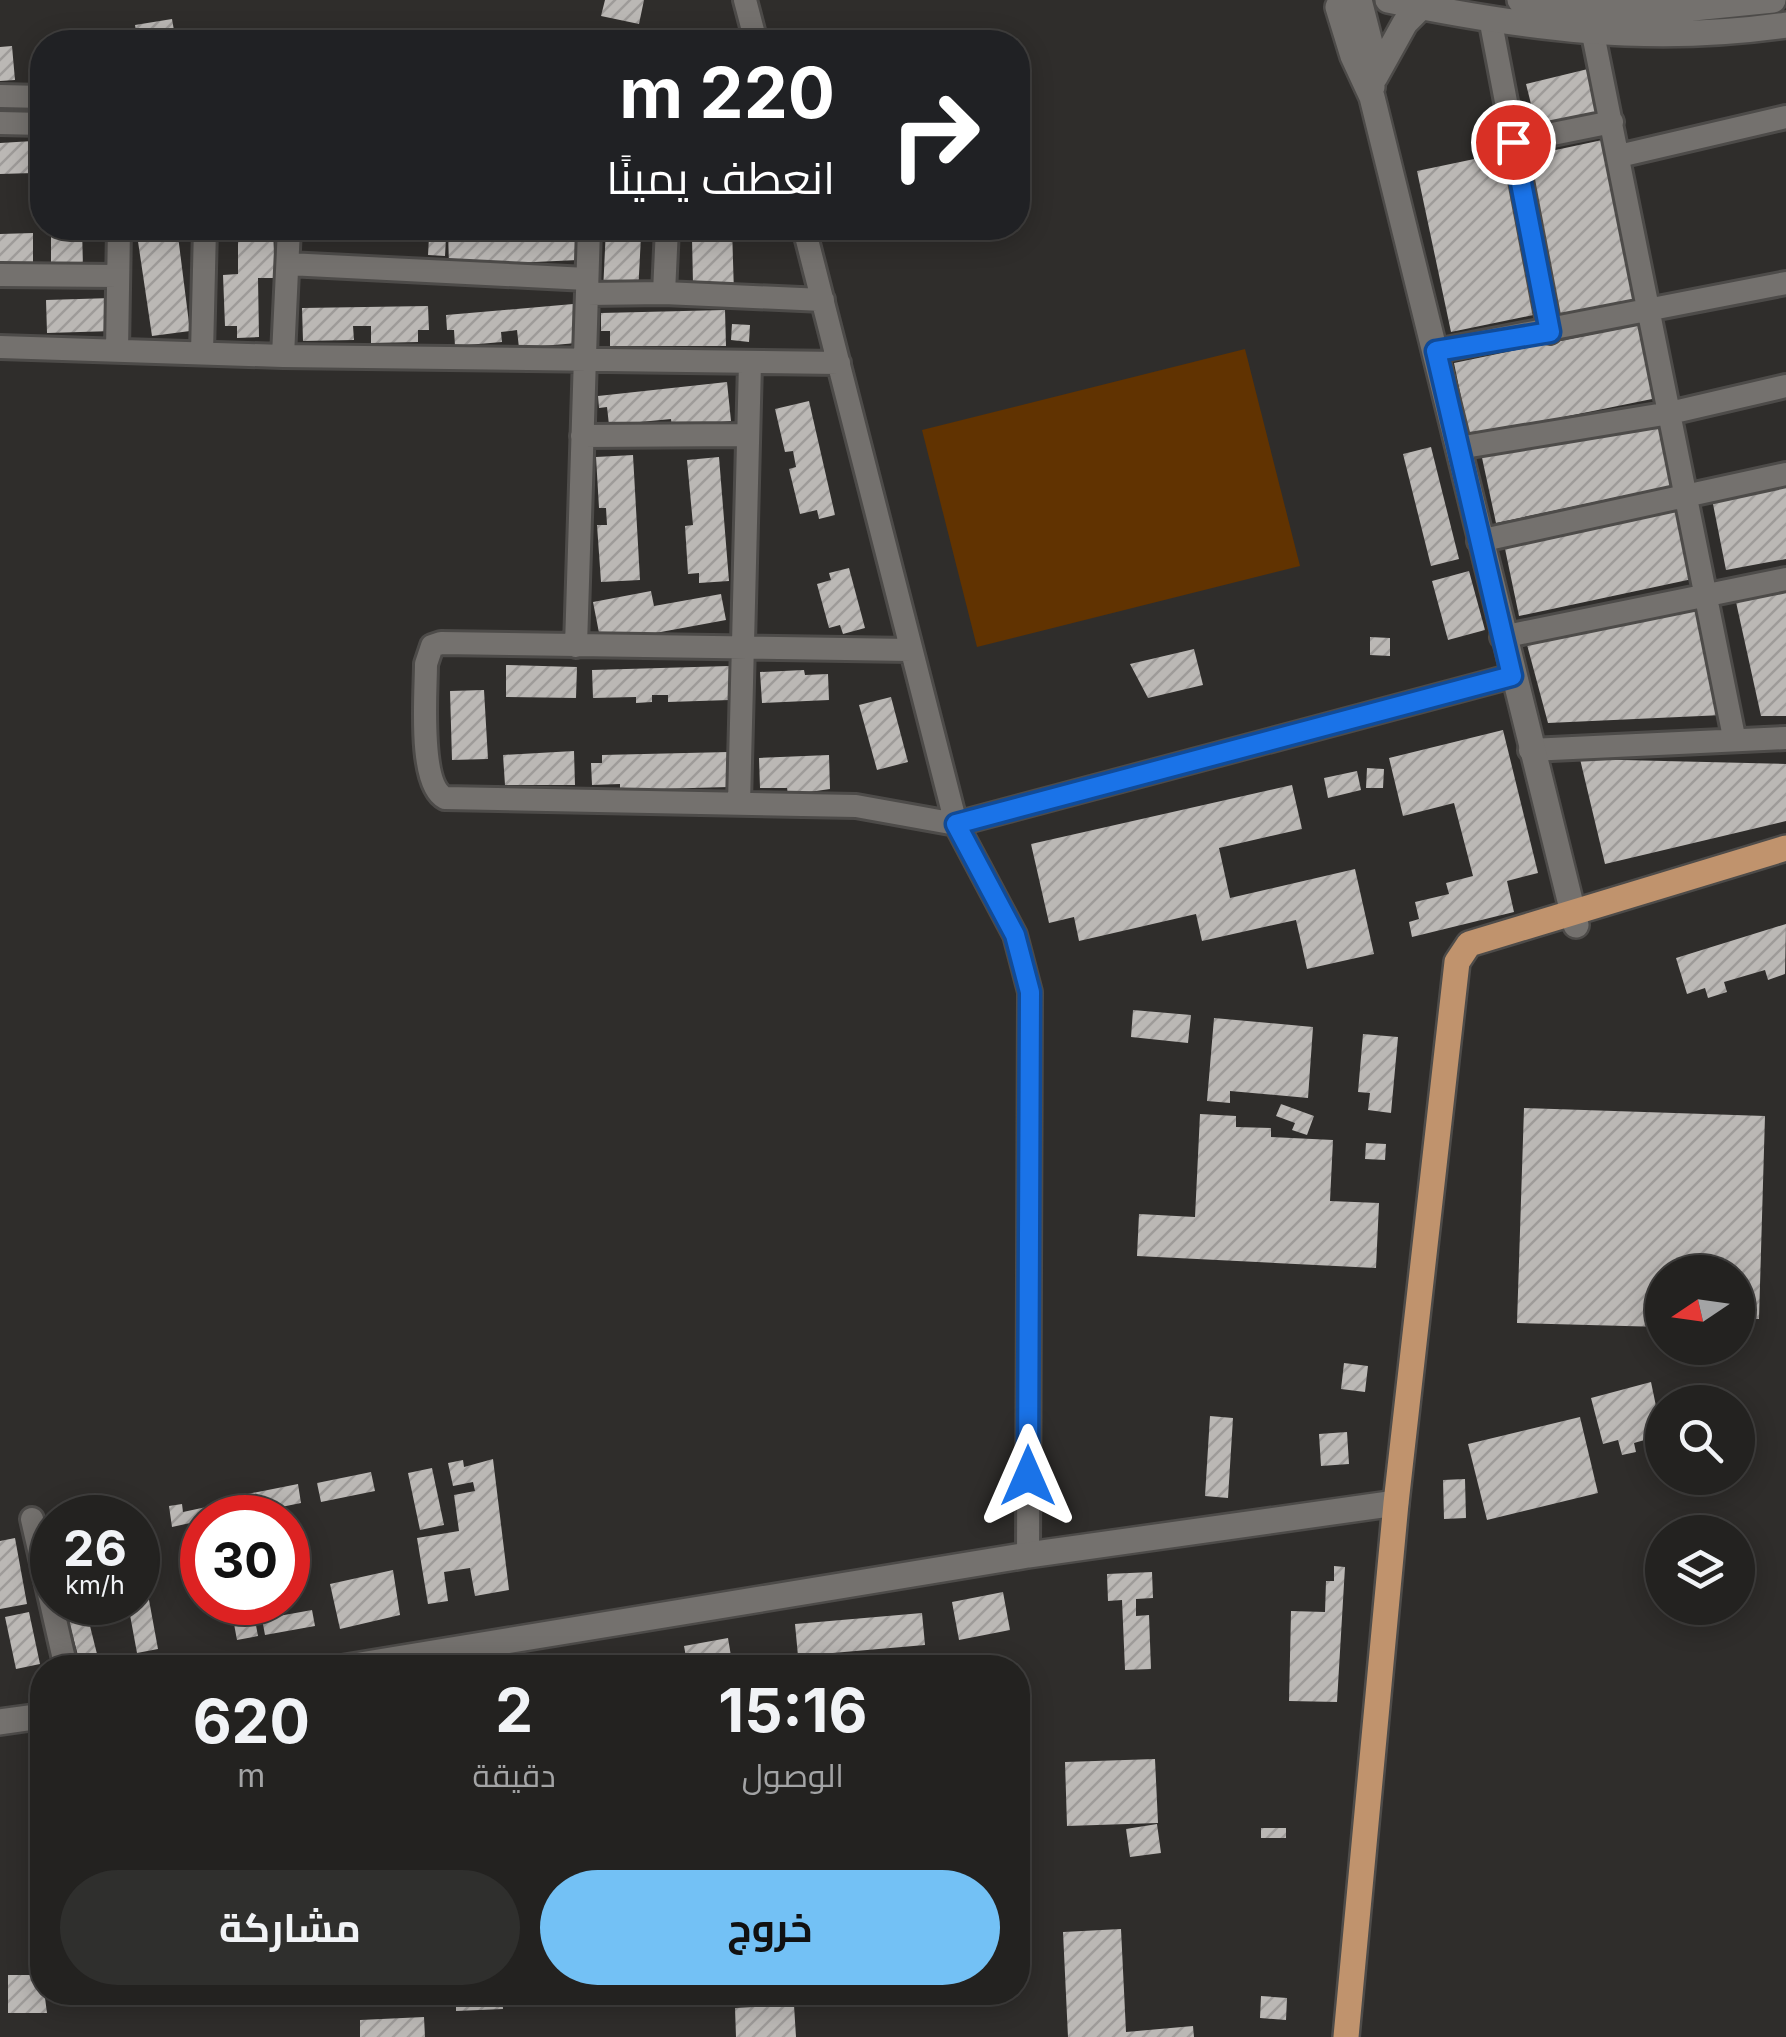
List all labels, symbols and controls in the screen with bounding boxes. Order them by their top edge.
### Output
text: 220 m [619,50,835,135]
icon: right [870,70,1000,200]
pin [1471,100,1556,185]
icon: arrive [1486,115,1541,170]
text: انعطف يمينًا [606,150,835,205]
north arrow [1645,1255,1755,1365]
map controls [1645,1255,1755,1625]
button: search [1645,1385,1755,1495]
position arrow [976,1424,1080,1528]
speed limit sign: 30 [180,1495,310,1625]
button: layers [1645,1515,1755,1625]
text: 26 [63,1518,127,1578]
text: km/h [65,1570,125,1600]
text: 2 [495,1674,533,1746]
text: 15:16 [718,1674,867,1746]
text: 620 [193,1685,310,1757]
text: m [237,1756,265,1795]
text: دقيقة [472,1756,556,1795]
text: الوصول [742,1756,844,1795]
button: مشاركة [60,1870,520,1985]
button: خروج [540,1870,1000,1985]

